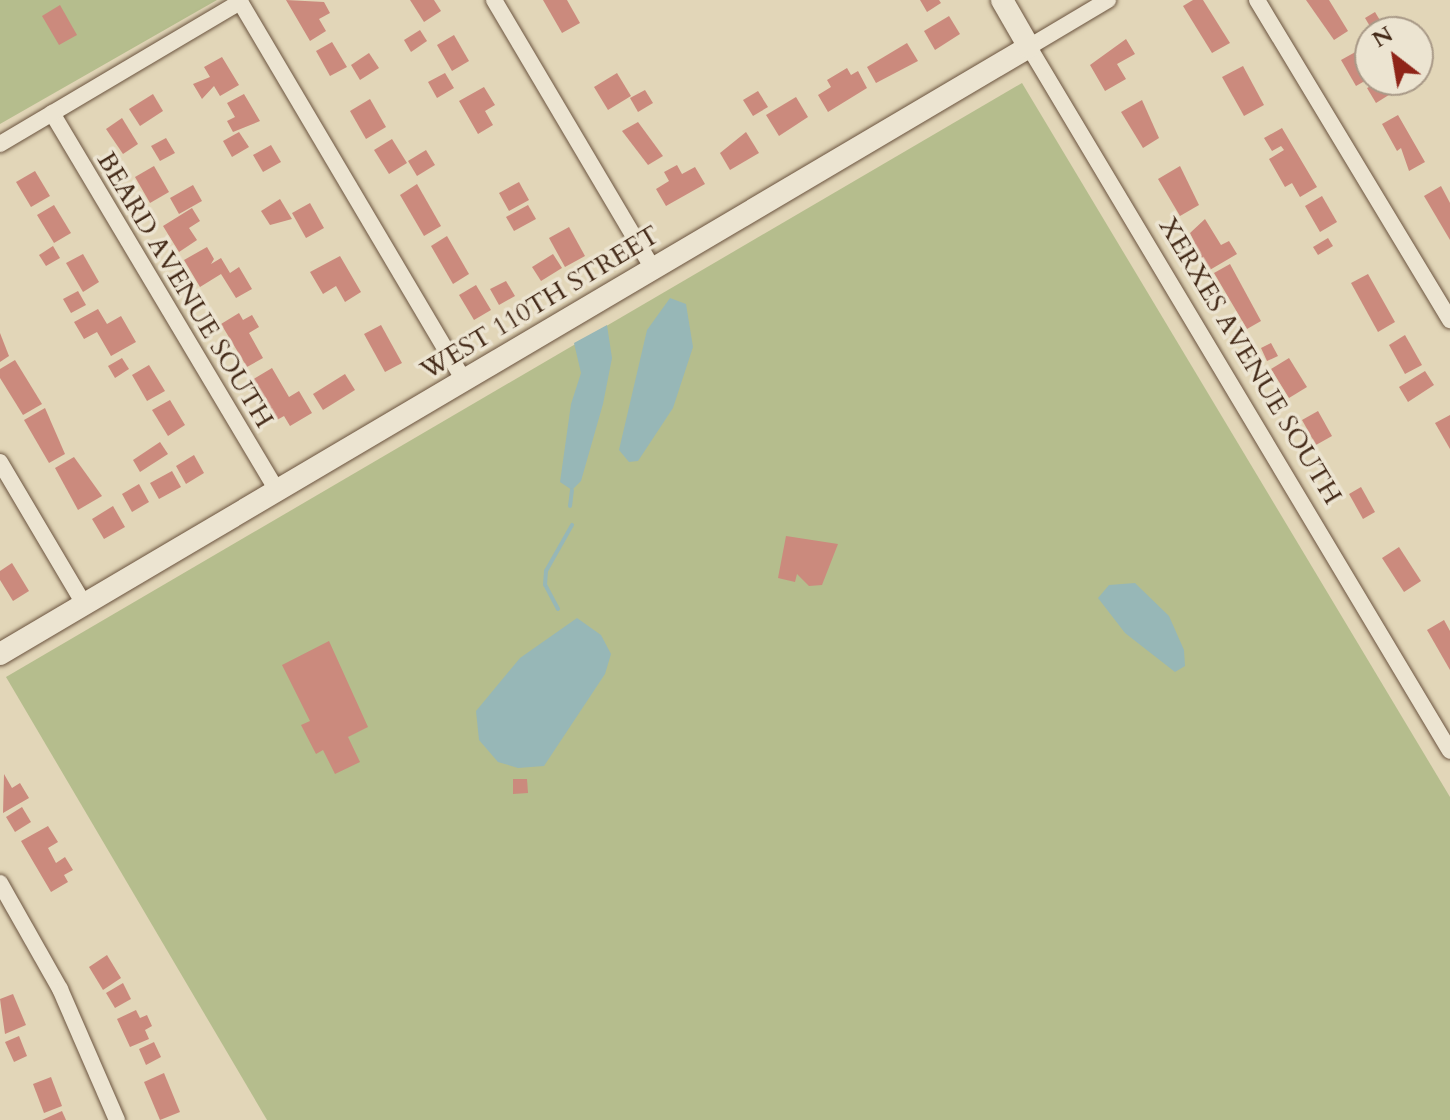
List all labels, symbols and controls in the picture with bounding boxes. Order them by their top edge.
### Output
north arrow [1354,16,1434,96]
text: N [1367,19,1399,55]
street label: BEARD AVENUE SOUTH [90,147,280,433]
street label: XERXES AVENUE SOUTH [1152,212,1348,510]
street label: WEST 110TH STREET [415,219,665,387]

